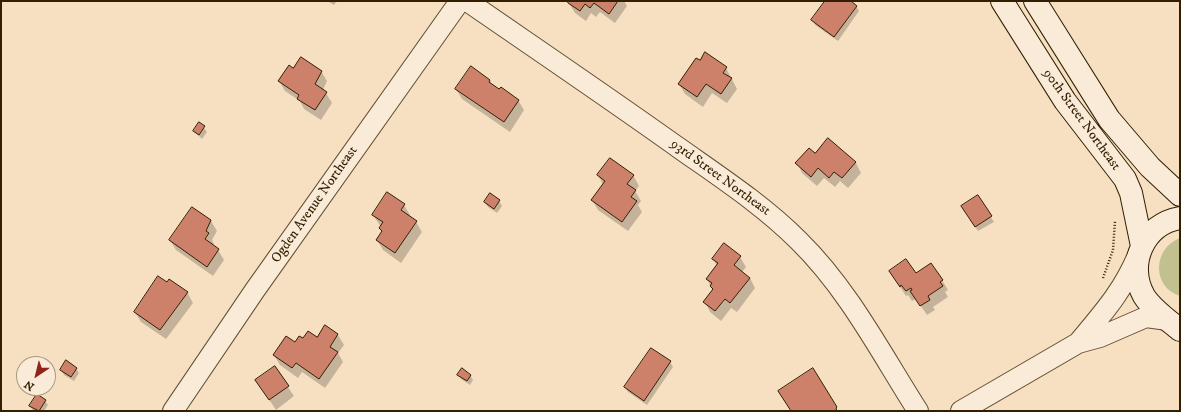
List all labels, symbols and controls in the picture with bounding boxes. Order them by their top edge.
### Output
street label: 90th Street Northeast [1039,66,1123,174]
street label: 93rd Street Northeast [667,136,773,220]
street label: Ogden Avenue Northeast [268,143,362,267]
north arrow [16,356,56,396]
text: N [22,377,37,393]

